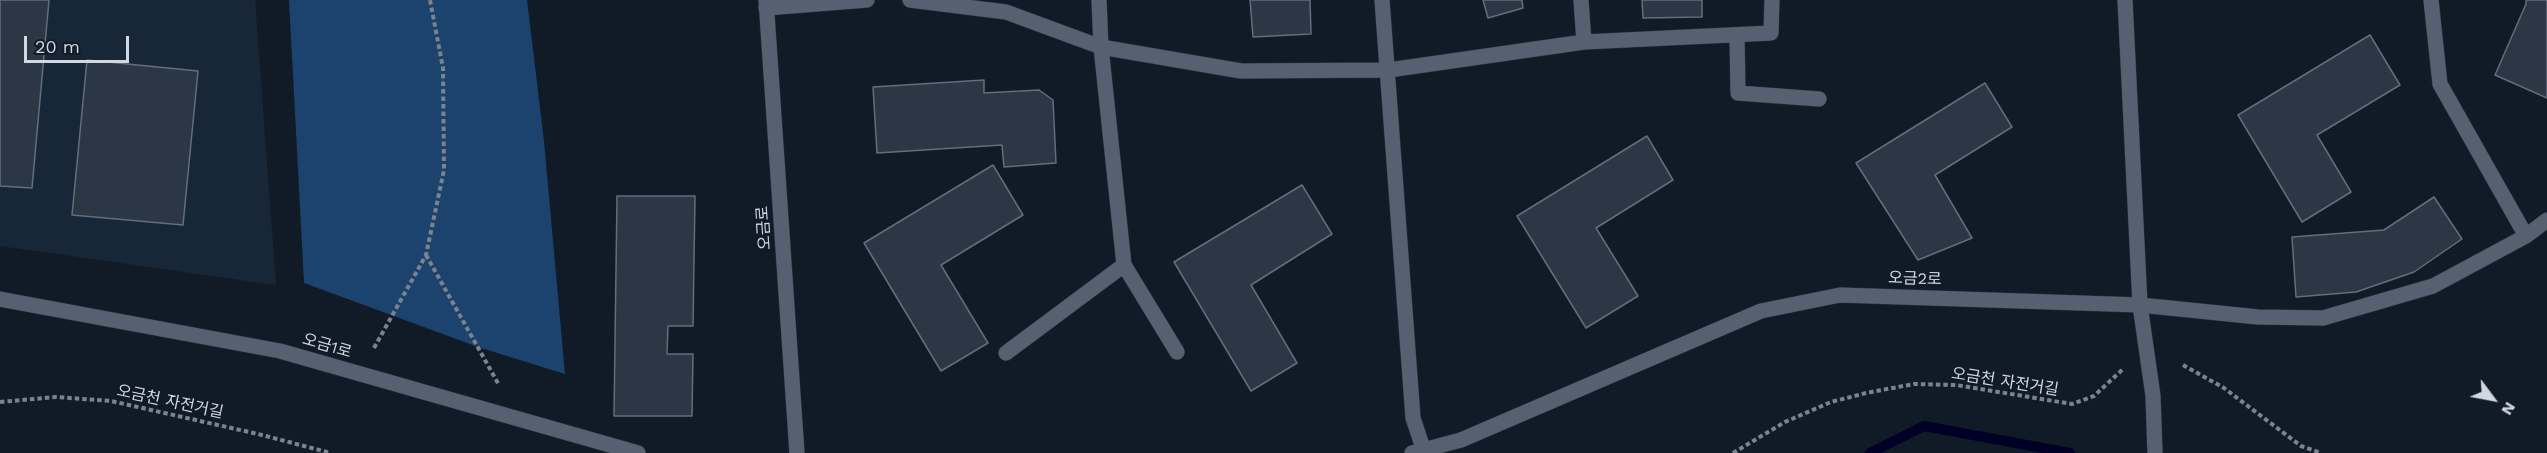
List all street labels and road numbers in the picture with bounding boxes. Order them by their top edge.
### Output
street label: 오금로 [753,205,775,251]
street label: 오금2로 [1888,268,1942,290]
street label: 오금1로 [300,330,354,362]
street label: 오금천 자전거길 [1950,364,2060,400]
street label: 오금천 자전거길 [115,381,225,423]

